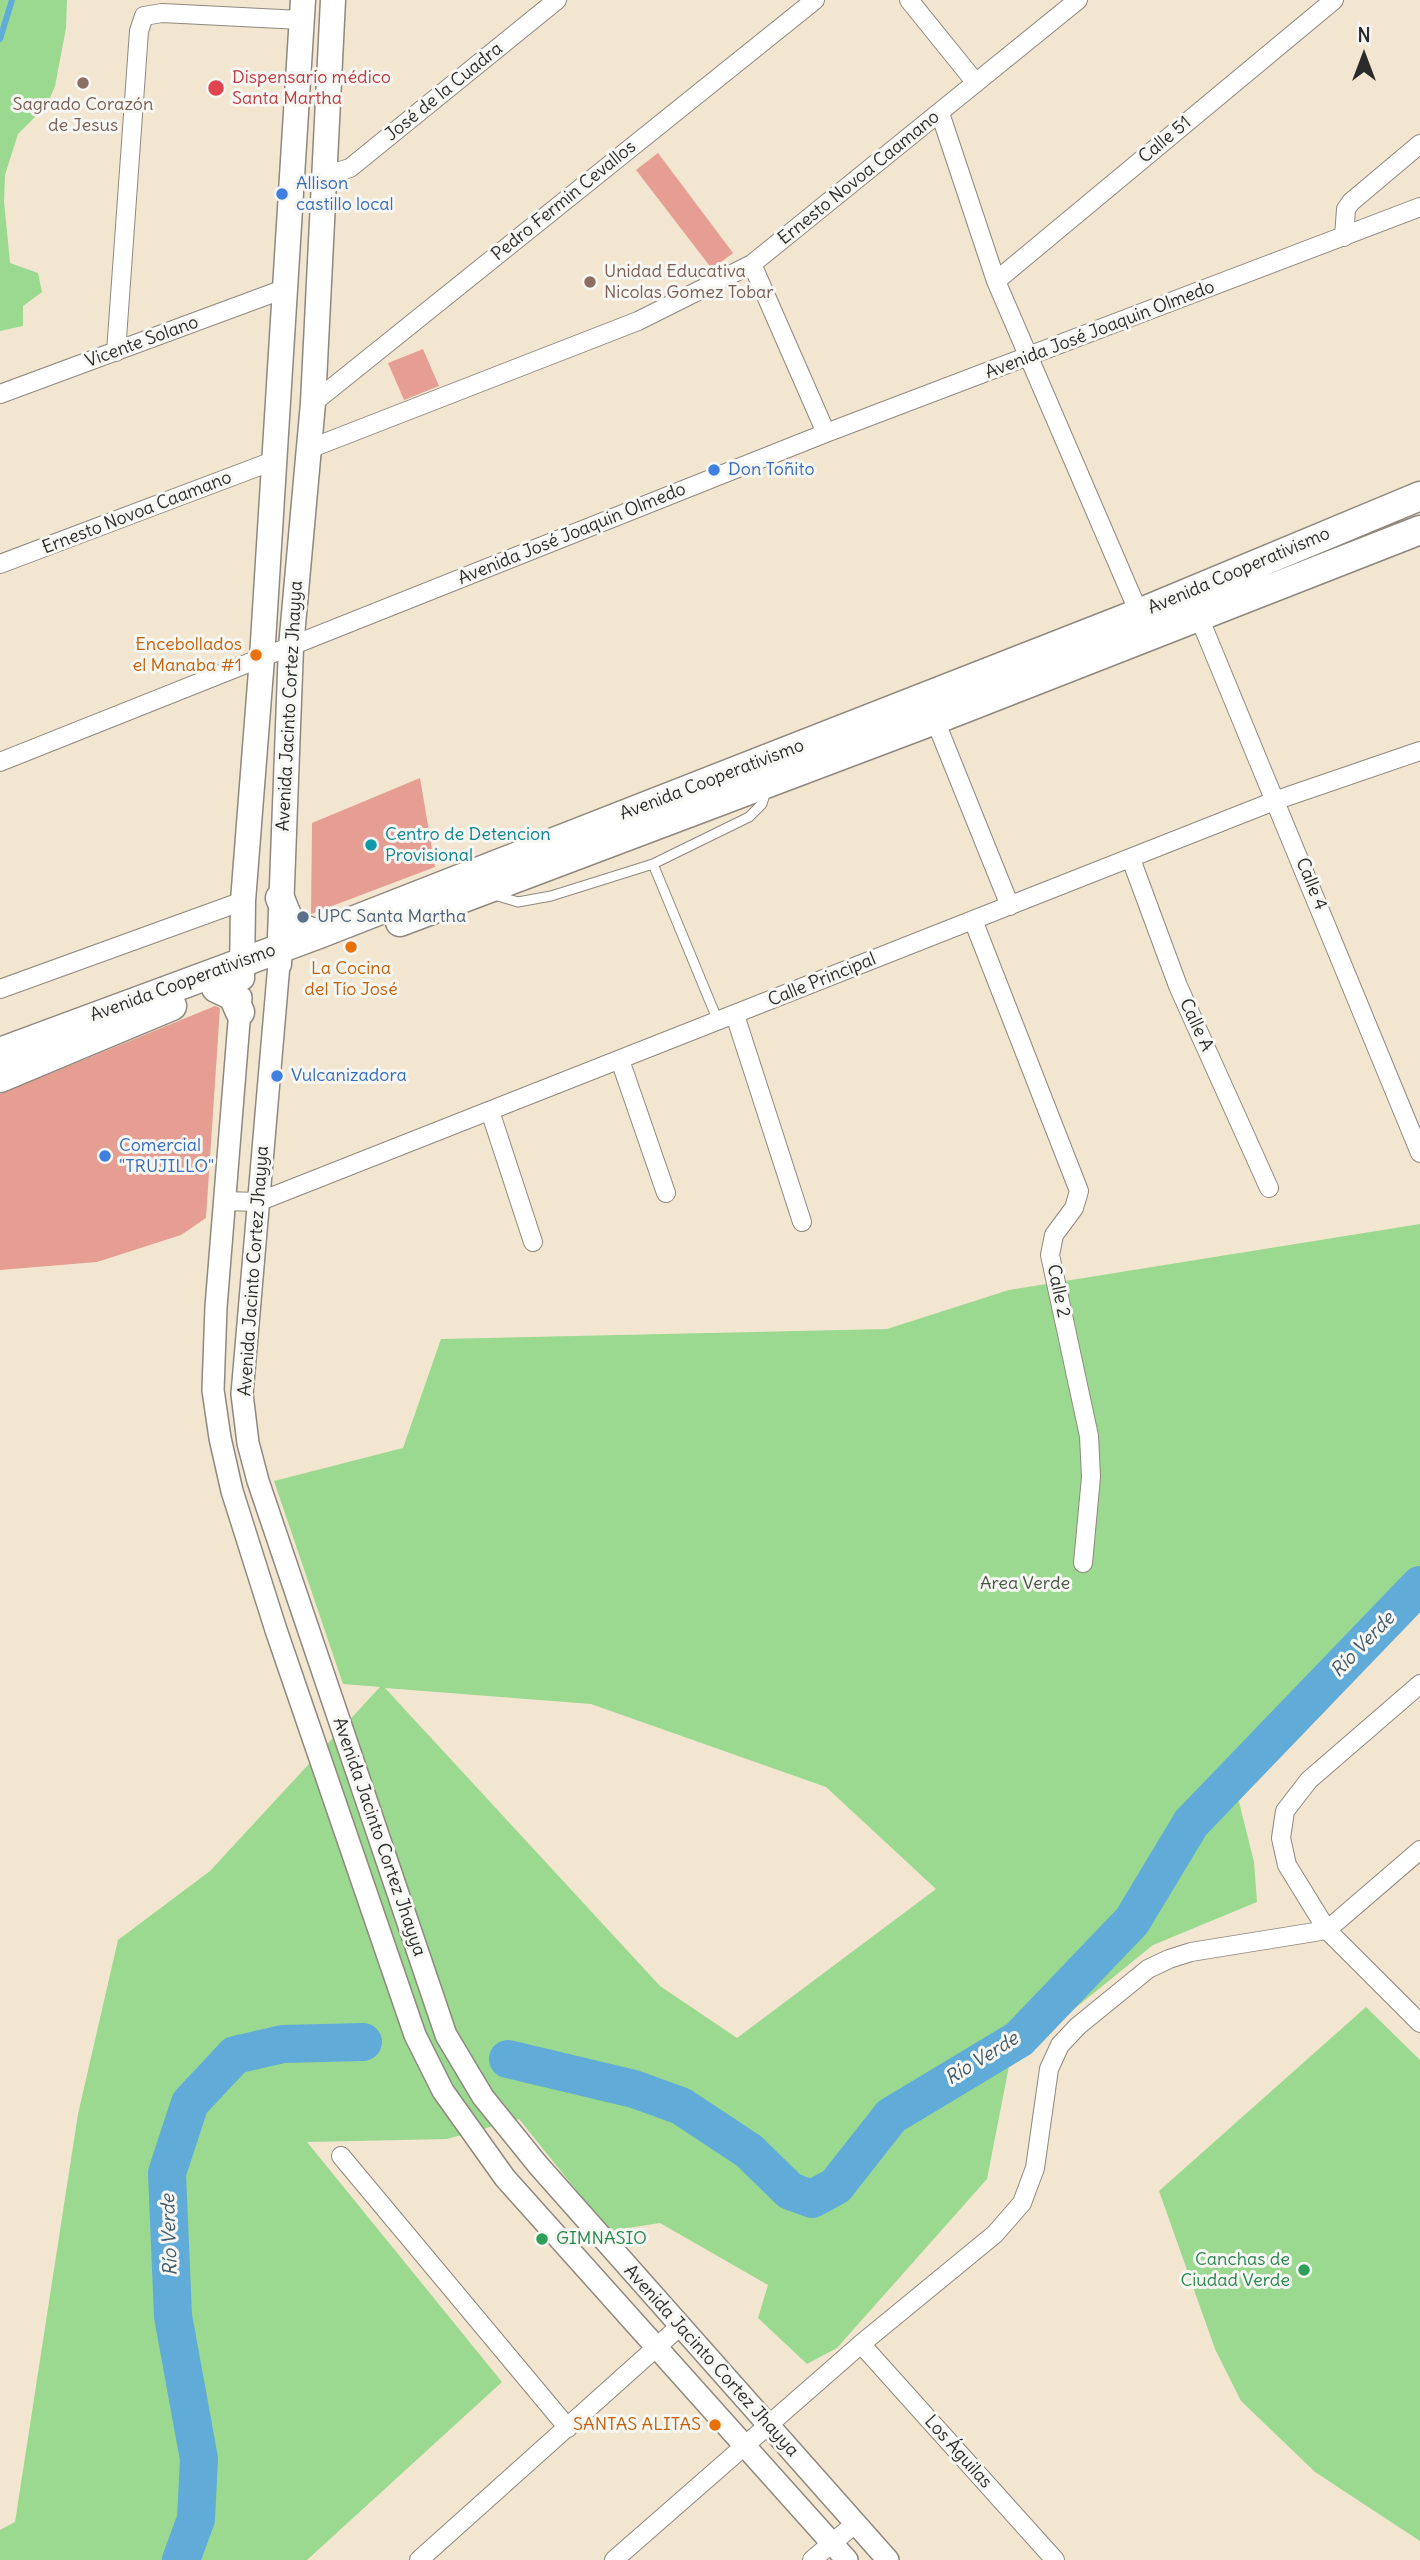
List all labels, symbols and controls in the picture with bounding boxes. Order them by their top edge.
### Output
north arrow [1329,21,1399,91]
text: N [1357,23,1371,47]
street label: José de la Cuadra [381,38,507,146]
place label: Dispensario médico Santa Martha [232,67,391,110]
marker: Sagrado Corazón de Jesus [75,75,91,91]
marker: Dispensario médico Santa Martha [206,78,226,98]
place label: Sagrado Corazón de Jesus [13,94,153,136]
street label: Ernesto Novoa Caamano [774,106,944,250]
street label: Calle 51 [1134,112,1196,168]
street label: Pedro Fermin Cevallos [488,136,640,266]
place label: Allison castillo local [296,173,394,216]
marker: Allison castillo local [274,186,290,202]
place label: Unidad Educativa Nicolas Gomez Tobar [604,261,774,304]
marker: Unidad Educativa Nicolas Gomez Tobar [582,274,598,290]
street label: Avenida José Joaquin Olmedo [982,276,1218,384]
street label: Vicente Solano [82,312,202,372]
place label: Don Toñito [728,459,815,481]
marker: Don Toñito [706,462,722,478]
street label: Ernesto Novoa Caamano [39,467,235,559]
street label: Avenida José Joaquin Olmedo [455,478,689,590]
street label: Avenida Cooperativismo [1145,523,1333,619]
street label: Avenida Jacinto Cortez Jhayya [273,580,307,832]
place label: Encebollados el Manaba #1 [132,634,242,676]
marker: Encebollados el Manaba #1 [248,647,264,663]
street label: Avenida Cooperativismo [617,735,807,825]
place label: Centro de Detencion Provisional [385,824,551,866]
marker: Centro de Detencion Provisional [363,837,379,853]
street label: Calle 4 [1291,855,1331,913]
place label: UPC Santa Martha [317,906,466,928]
marker: UPC Santa Martha [295,909,311,925]
street label: Avenida Cooperativismo [87,939,279,1027]
marker: La Cocina del Tío José [343,939,359,955]
street label: Calle Principal [765,949,879,1011]
place label: La Cocina del Tío José [304,958,398,1000]
street label: Calle A [1174,995,1218,1055]
place label: Vulcanizadora [291,1065,407,1087]
marker: Vulcanizadora [269,1068,285,1084]
place label: Comercial "TRUJILLO" [119,1135,214,1178]
street label: Avenida Jacinto Cortez Jhayya [234,1145,274,1397]
marker: Comercial "TRUJILLO" [97,1148,113,1164]
street label: Calle 2 [1042,1262,1074,1320]
park label: Area Verde [980,1573,1070,1595]
water label: Río Verde [1326,1608,1400,1682]
street label: Avenida Jacinto Cortez Jhayya [328,1715,430,1959]
water label: Río Verde [941,2028,1023,2090]
water label: Río Verde [157,2194,183,2276]
place label: GIMNASIO [556,2228,647,2250]
marker: GIMNASIO [534,2231,550,2247]
place label: Canchas de Ciudad Verde [1180,2249,1290,2292]
street label: Avenida Jacinto Cortez Jhayya [619,2261,803,2461]
marker: Canchas de Ciudad Verde [1296,2262,1312,2278]
street label: Los Águilas [920,2411,996,2493]
place label: SANTAS ALITAS [573,2414,701,2436]
marker: SANTAS ALITAS [707,2417,723,2433]

